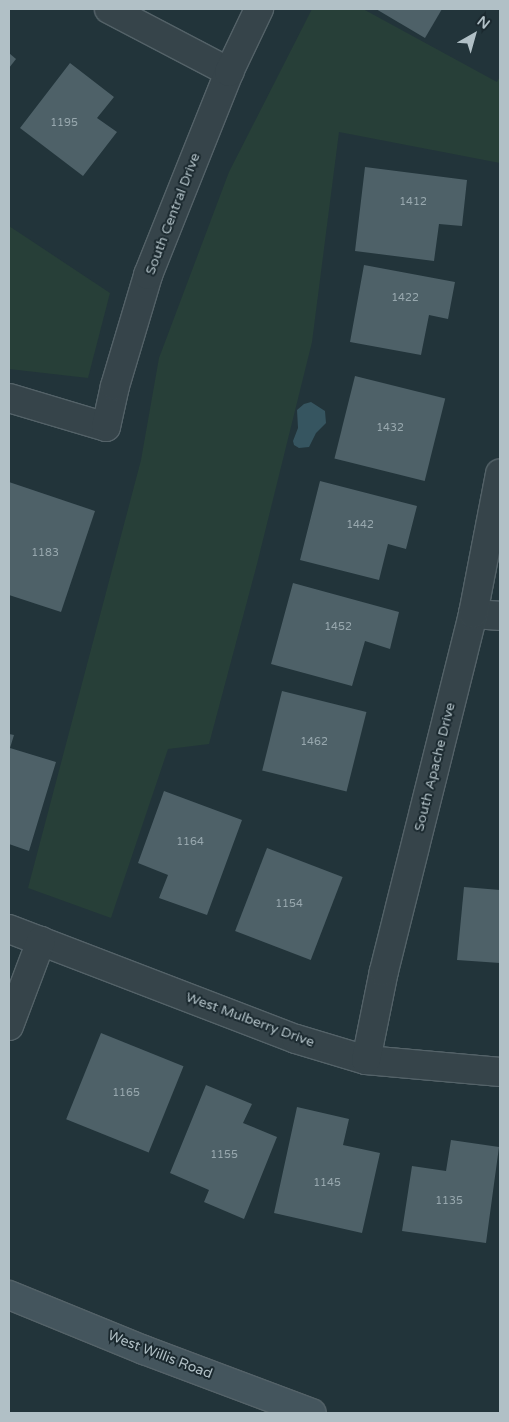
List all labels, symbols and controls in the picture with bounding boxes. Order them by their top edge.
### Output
north arrow [449,10,499,60]
text: N [474,13,493,33]
house number: 1195 [50,116,78,130]
street label: South Central Drive [142,151,204,277]
house number: 1412 [399,195,427,209]
house number: 1422 [391,291,419,305]
house number: 1432 [376,421,404,435]
house number: 1442 [346,518,374,532]
house number: 1183 [31,546,59,560]
house number: 1452 [324,620,352,634]
street label: South Apache Drive [411,701,459,833]
house number: 1462 [300,735,328,749]
house number: 1164 [176,835,204,849]
house number: 1154 [275,897,303,911]
street label: West Mulberry Drive [183,989,317,1051]
house number: 1165 [112,1086,140,1100]
house number: 1155 [210,1148,238,1162]
house number: 1145 [313,1176,341,1190]
house number: 1135 [435,1194,463,1208]
street label: West Willis Road [105,1327,215,1383]

